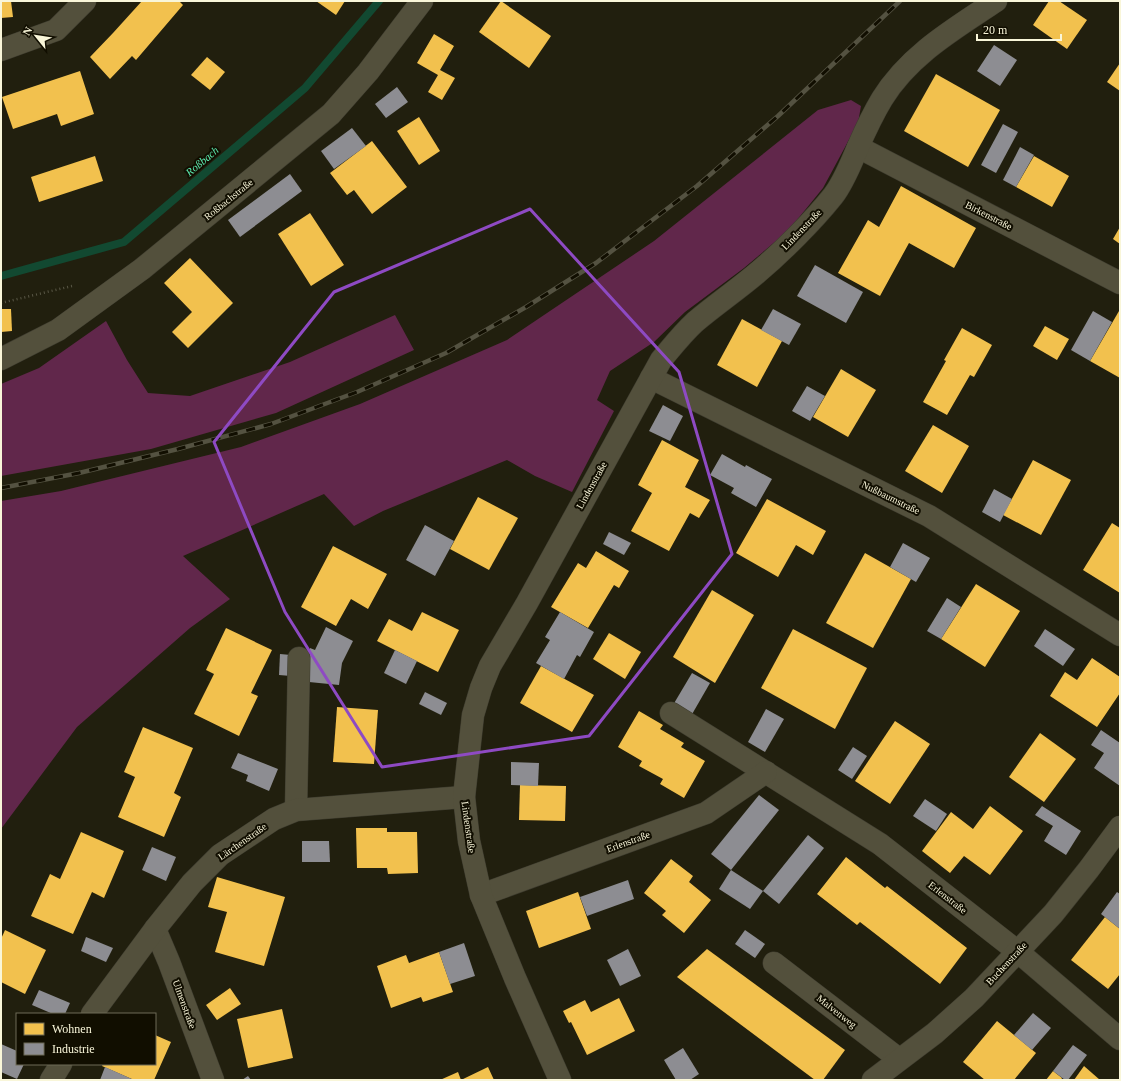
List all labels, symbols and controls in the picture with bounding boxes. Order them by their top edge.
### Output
north arrow [16,16,56,56]
scale bar [977,16,1061,42]
text: 20 m [983,23,1008,37]
text: N [20,25,35,37]
water label: Roßbach [182,144,221,179]
street label: Roßbachstraße [202,176,255,222]
street label: Birkenstraße [964,199,1015,232]
street label: Lindenstraße [779,206,824,252]
street label: Lindenstraße [574,459,609,511]
street label: Nußbaumstraße [860,479,922,517]
street label: Lindenstraße [459,800,478,854]
street label: Lärchenstraße [216,820,269,862]
street label: Erlenstraße [605,828,652,854]
street label: Erlenstraße [926,879,969,916]
street label: Buchenstraße [984,939,1029,987]
street label: Ulmenstraße [171,978,199,1031]
street label: Malvenweg [815,993,859,1030]
legend [16,1013,156,1065]
text: Wohnen [52,1022,92,1036]
text: Industrie [52,1042,95,1056]

